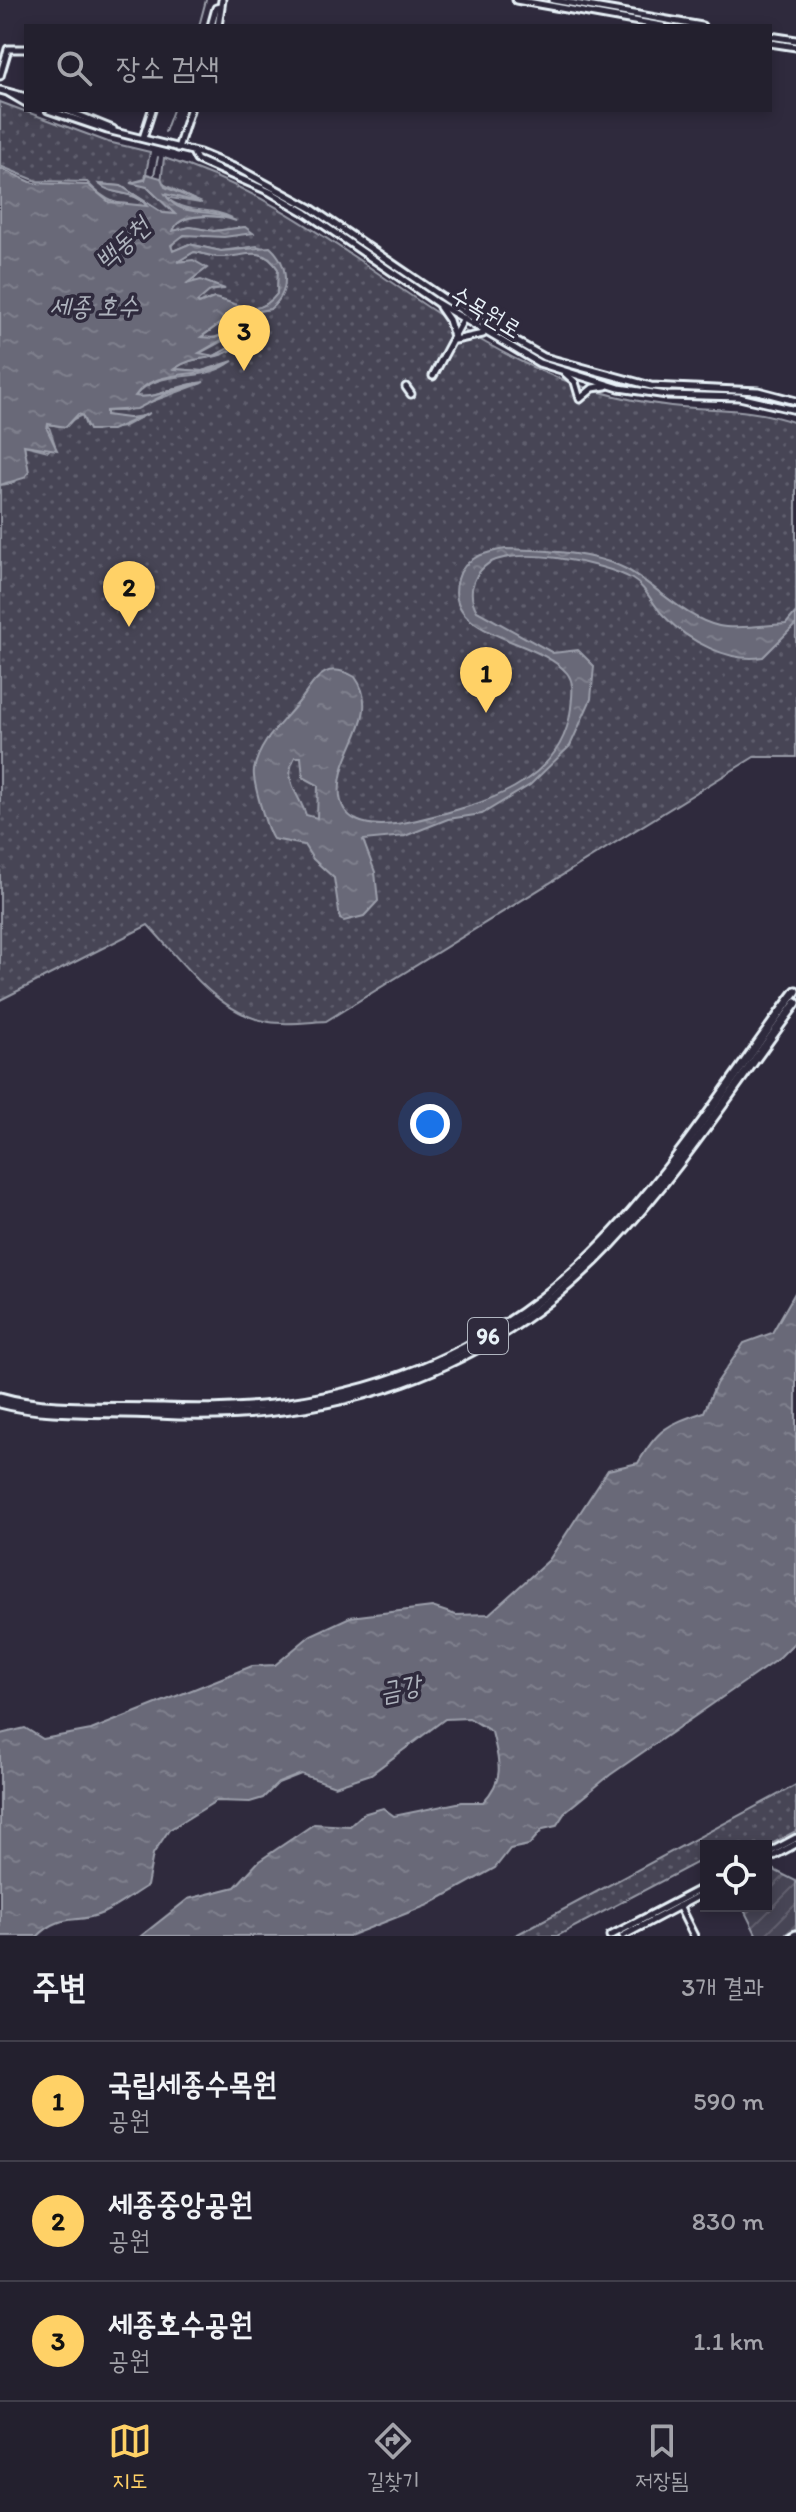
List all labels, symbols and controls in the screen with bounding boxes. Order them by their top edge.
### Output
search box [24,24,772,112]
icon: search [52,46,96,90]
text: 장소 검색 [116,49,219,86]
water label: 백동천 [88,208,158,276]
street label: 수목원로 [446,279,527,344]
water label: 세종 호수 [49,290,139,322]
pin: 3 [218,305,270,371]
pin: 2 [103,561,155,627]
pin: 1 [460,647,512,713]
your location [410,1104,450,1144]
road number: 96 [468,1318,508,1354]
water label: 금강 [376,1667,427,1708]
map controls [700,1840,772,1912]
button: locate [700,1840,772,1912]
text: 주변 [32,1966,87,2007]
text: 3개 결과 [681,1971,764,2003]
text: 국립세종수목원 [108,2065,277,2102]
text: 1 [52,2085,64,2117]
text: 590 m [693,2085,764,2117]
text: 공원 [108,2104,150,2136]
text: 세종중앙공원 [108,2185,253,2222]
text: 2 [51,2205,65,2237]
text: 830 m [692,2205,764,2237]
text: 공원 [108,2224,150,2256]
text: 세종호수공원 [108,2305,253,2342]
text: 3 [51,2325,65,2357]
text: 1.1 km [693,2325,764,2357]
text: 공원 [108,2344,150,2376]
tab: 지도 [108,2419,152,2495]
tab: 길찾기 [367,2419,420,2495]
tab: 저장됨 [635,2419,688,2495]

